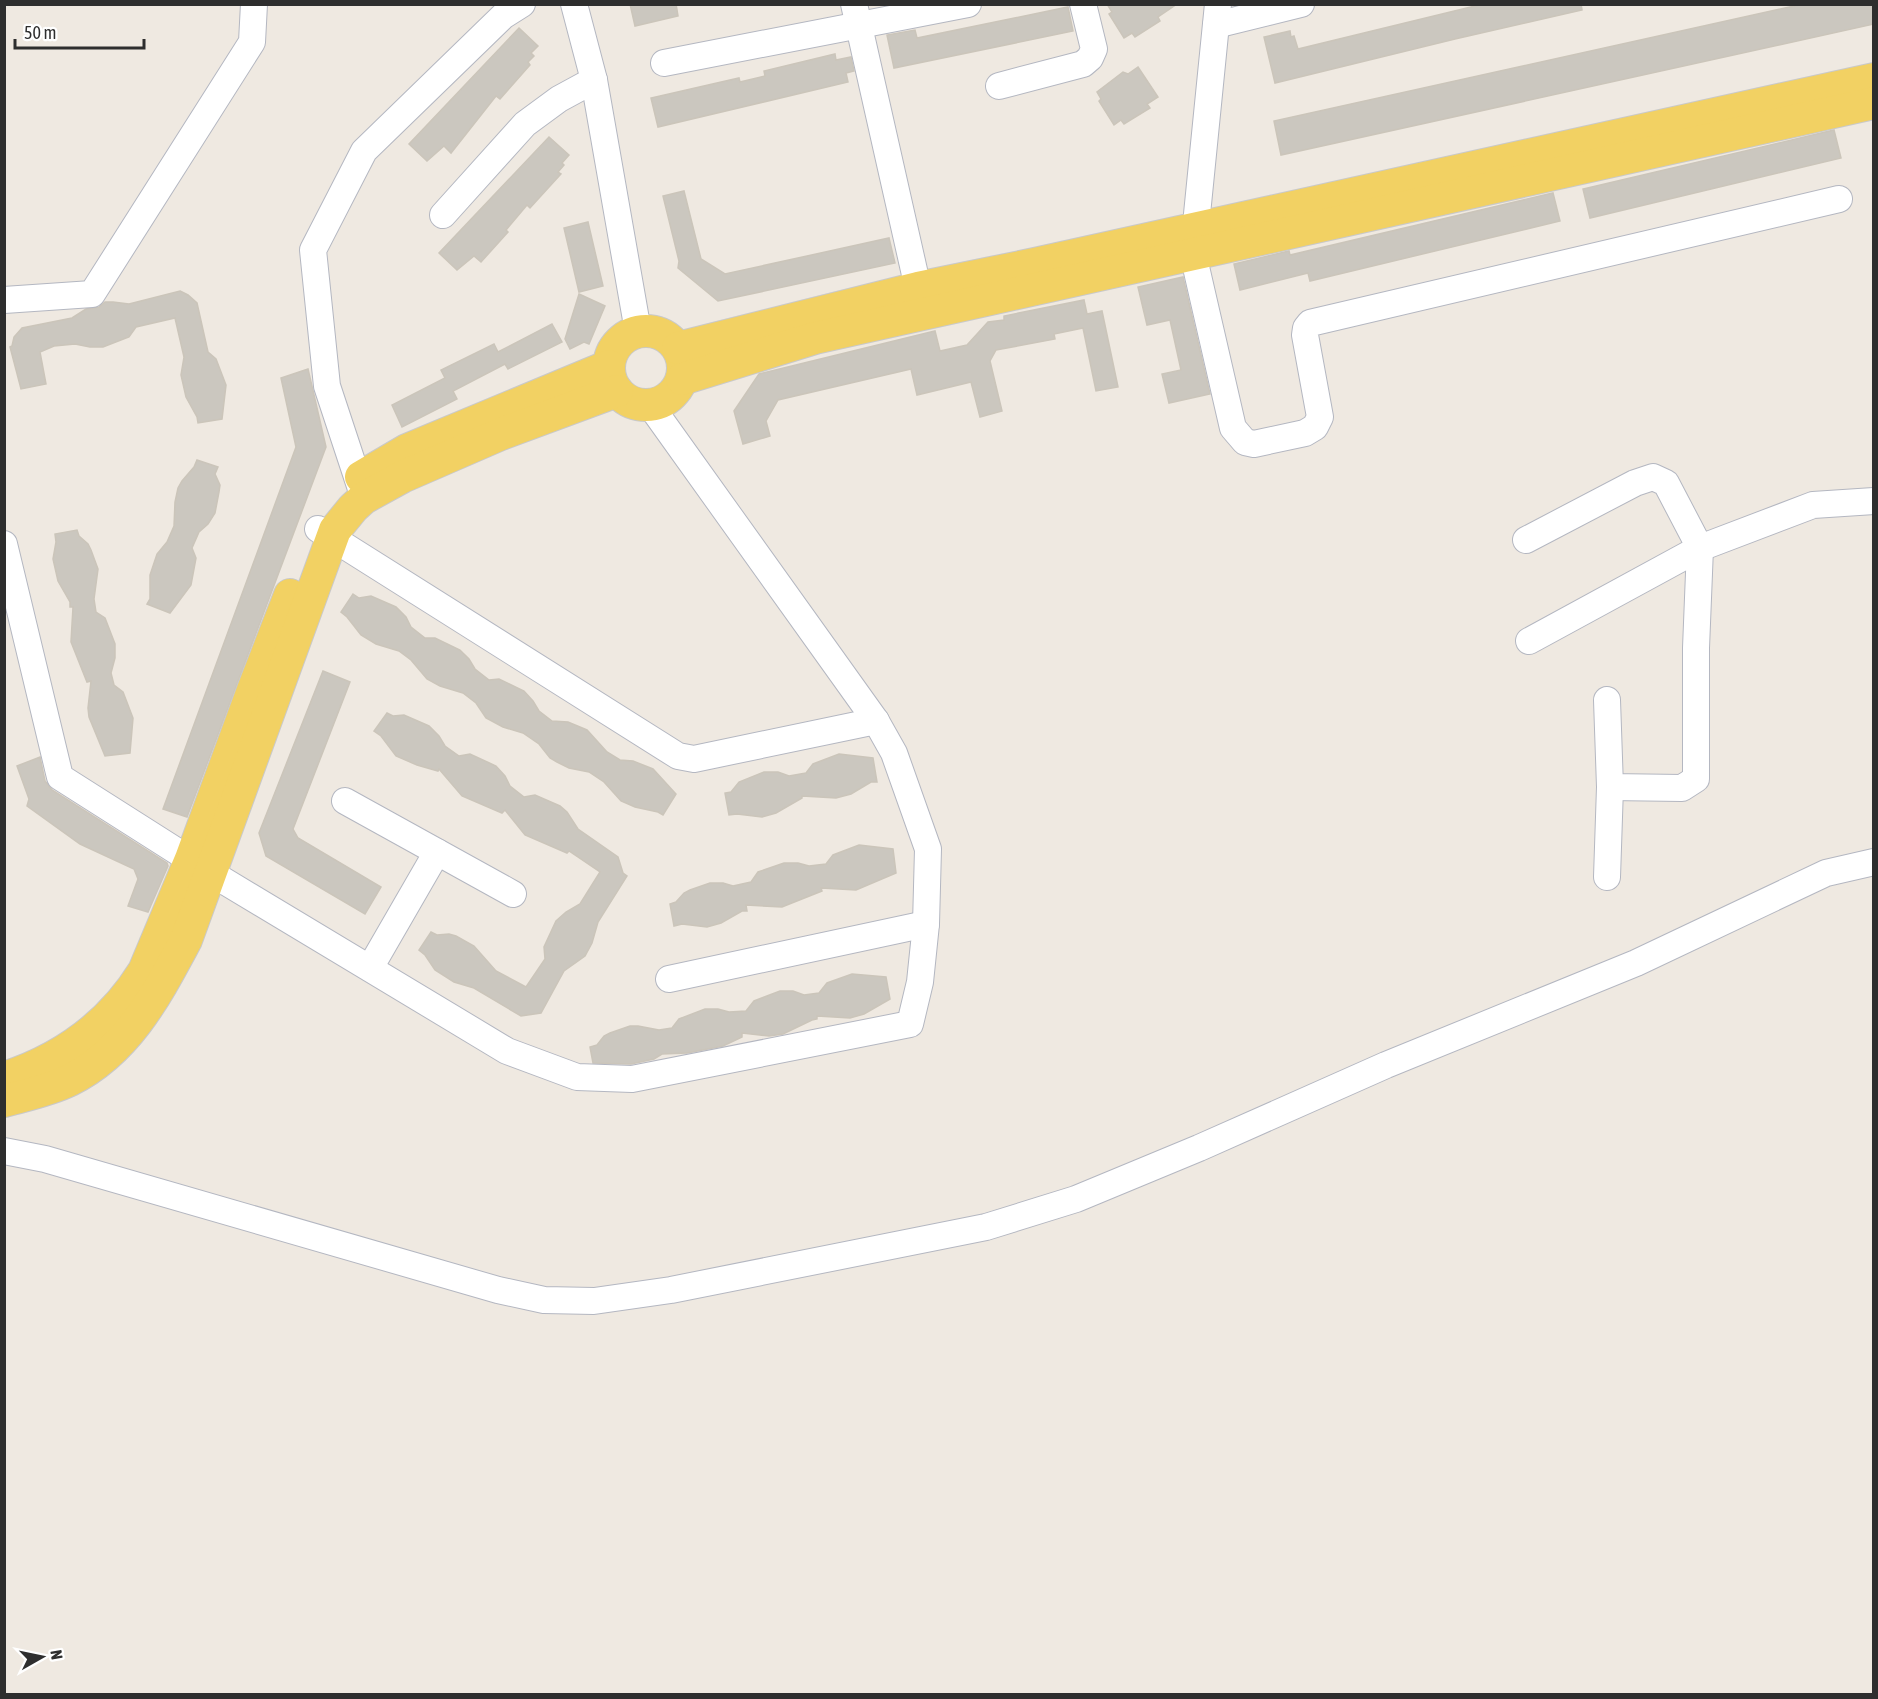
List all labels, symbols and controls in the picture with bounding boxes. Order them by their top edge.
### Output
scale bar [15,12,144,50]
text: 50 m [24,22,56,43]
north arrow [12,1627,72,1687]
text: N [47,1649,66,1661]

